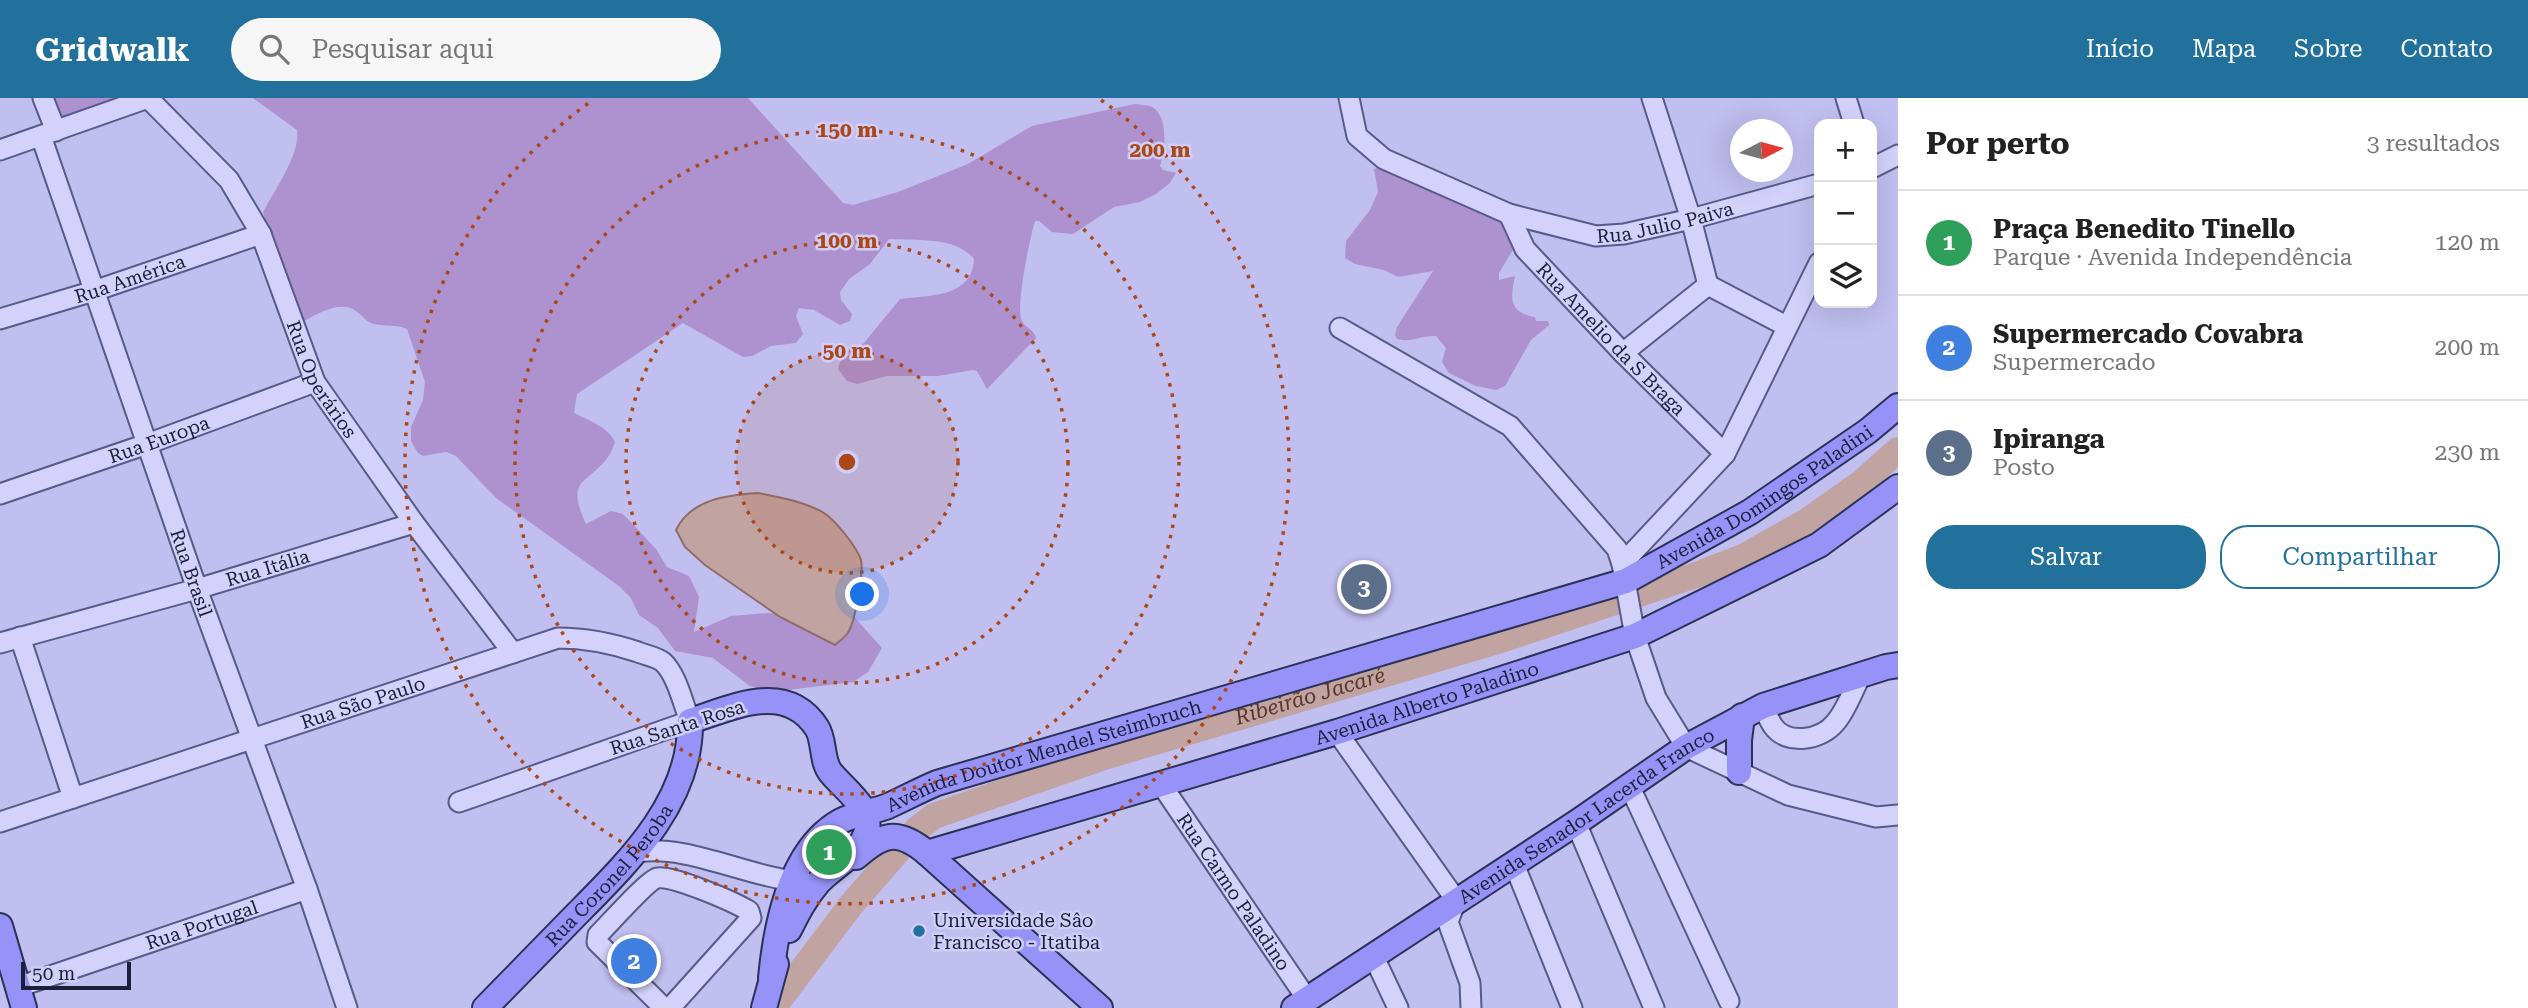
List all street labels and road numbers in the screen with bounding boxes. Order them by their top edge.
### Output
street label: Rua Julio Paiva [1596,197,1737,248]
street label: Rua América [72,249,189,308]
street label: Rua Amelio da S Braga [1532,258,1691,421]
street label: Rua Operários [282,317,362,443]
street label: Rua Europa [106,411,213,468]
street label: Avenida Domingos Paladini [1652,420,1877,574]
street label: Rua Brasil [165,526,217,620]
street label: Rua Itália [223,544,313,592]
street label: Avenida Alberto Paladino [1313,657,1542,750]
street label: Rua São Paulo [298,672,428,734]
street label: Rua Santa Rosa [607,695,748,760]
street label: Avenida Doutor Mendel Steimbruch [883,695,1204,817]
street label: Avenida Senador Lacerda Franco [1454,723,1718,909]
street label: Rua Coronel Peroba [541,800,678,951]
street label: Rua Carmo Paladino [1172,809,1295,975]
street label: Rua Portugal [143,895,261,955]

